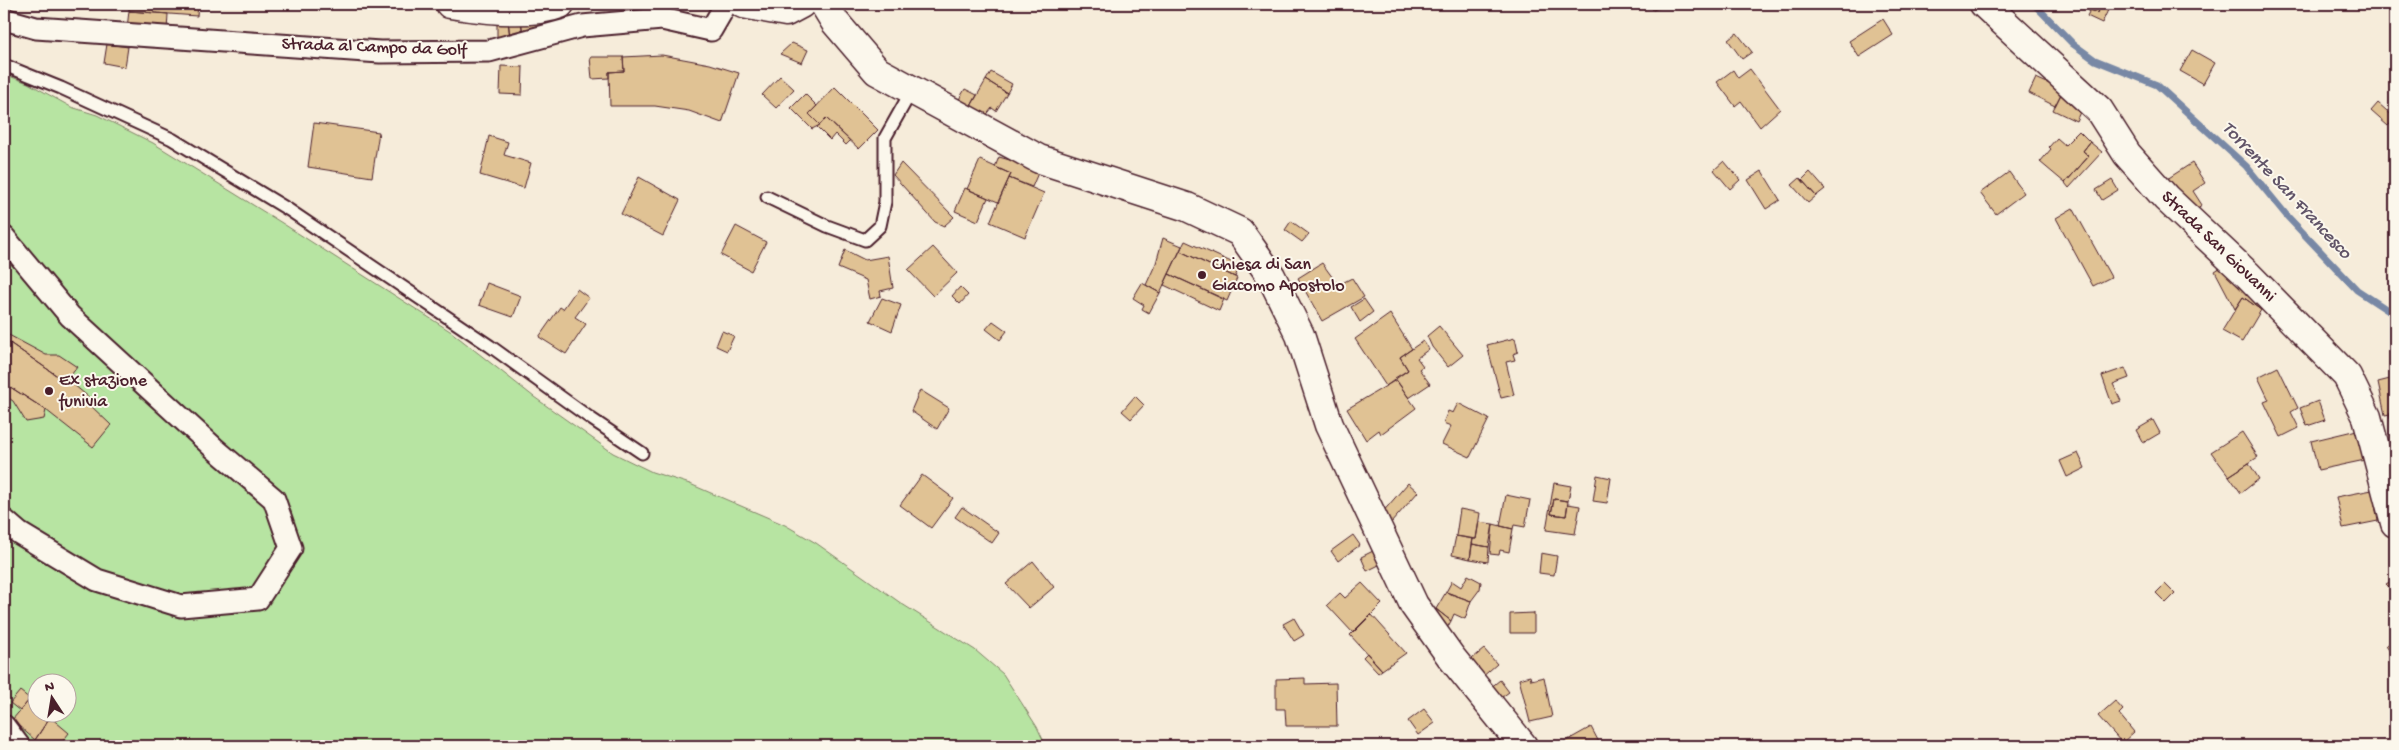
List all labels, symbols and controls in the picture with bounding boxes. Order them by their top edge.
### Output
street label: Strada al Campo da Golf [281,34,468,62]
water label: Torrente San Francesco [2216,117,2357,265]
street label: Strada San Giovanni [2156,187,2280,307]
place label: Chiesa di San Giacomo Apostolo [1212,255,1345,297]
marker: Chiesa di San Giacomo Apostolo [1196,269,1208,281]
place label: Ex stazione funivia [58,371,148,413]
marker: Ex stazione funivia [43,385,55,397]
north arrow [28,672,78,722]
text: N [44,678,56,697]

